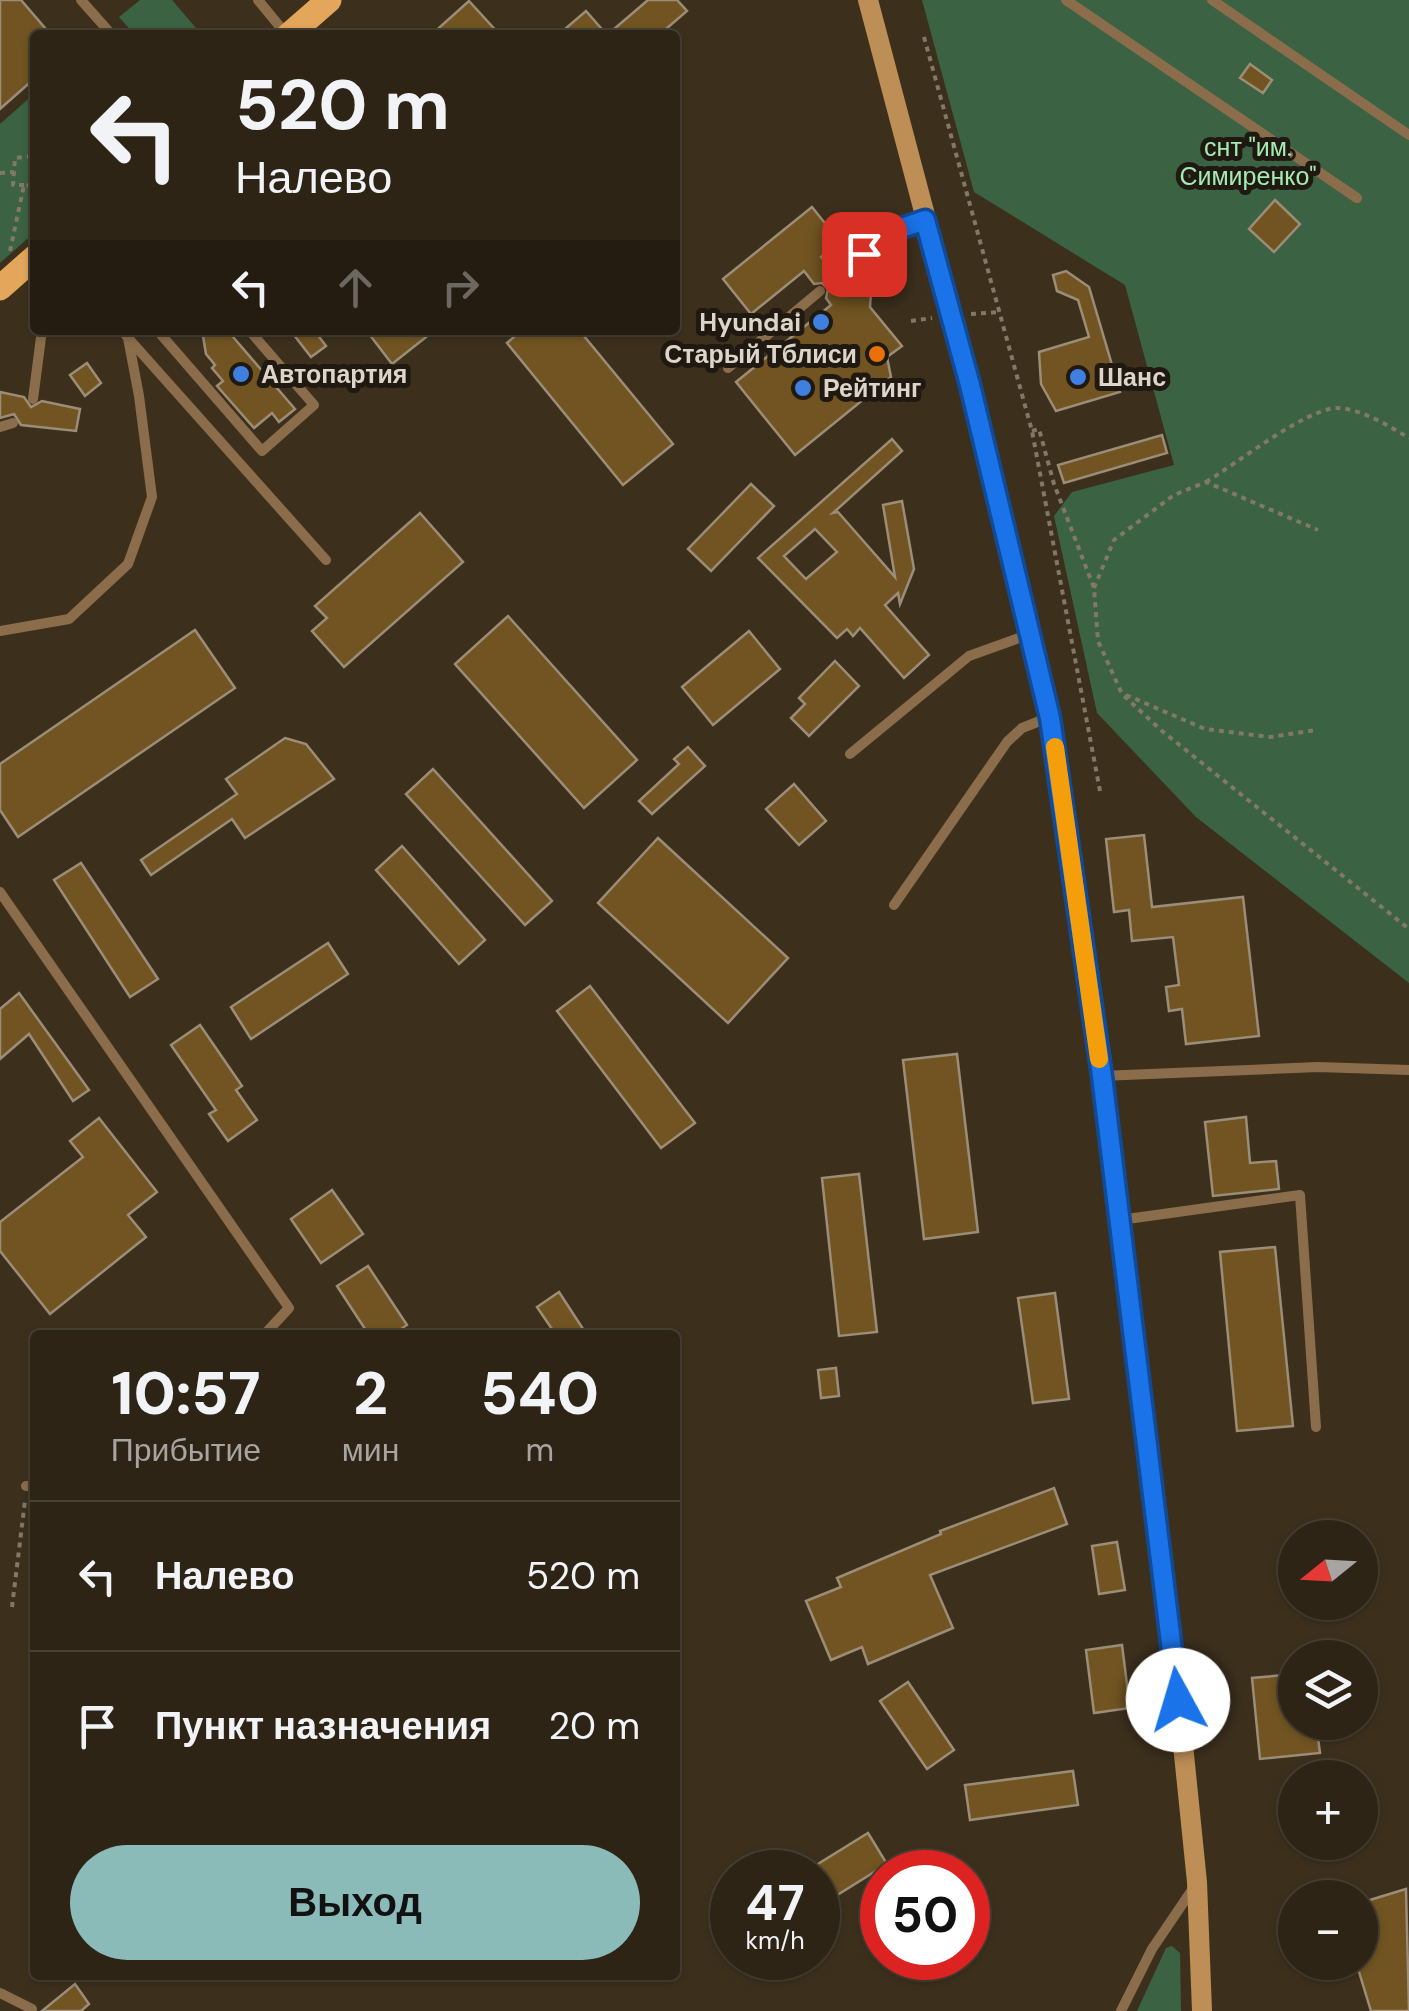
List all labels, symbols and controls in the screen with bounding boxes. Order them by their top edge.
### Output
text: 520 m [235,60,450,151]
icon: left [70,70,200,200]
park label: снт "им. Симиренко" [1179,131,1317,193]
text: Налево [235,148,392,207]
pin [822,212,907,297]
icon: arrive [837,227,892,282]
icon: left [223,260,278,315]
icon: ahead [328,260,383,315]
icon: right [433,260,488,315]
place label: Hyundai [699,306,801,339]
marker: Hyundai [810,311,832,333]
place label: Старый Тблиси [664,338,857,371]
marker: Старый Тблиси [866,343,888,365]
place label: Автопартия [261,358,407,391]
place label: Шанс [1098,361,1166,394]
marker: Автопартия [230,363,252,385]
marker: Шанс [1067,366,1089,388]
place label: Рейтинг [823,372,921,405]
marker: Рейтинг [792,377,814,399]
text: 10:57 [111,1354,261,1433]
text: 2 [353,1354,388,1433]
text: 540 [480,1354,599,1433]
text: Прибытие [111,1429,261,1471]
text: мин [342,1429,399,1471]
text: m [525,1429,554,1471]
north arrow [1278,1520,1378,1620]
map controls [1278,1520,1378,1980]
icon: left [70,1549,125,1604]
text: Налево [155,1551,294,1601]
text: 520 m [526,1551,640,1601]
button: layers [1278,1640,1378,1740]
position arrow [1126,1648,1230,1752]
icon: arrive [70,1699,125,1754]
text: Пункт назначения [155,1701,491,1751]
text: 20 m [549,1701,640,1751]
button: + [1278,1760,1378,1860]
button: Выход [70,1845,640,1960]
speed limit sign: 50 [860,1850,990,1980]
text: 47 [745,1870,805,1936]
button: − [1278,1880,1378,1980]
text: km/h [745,1924,805,1957]

